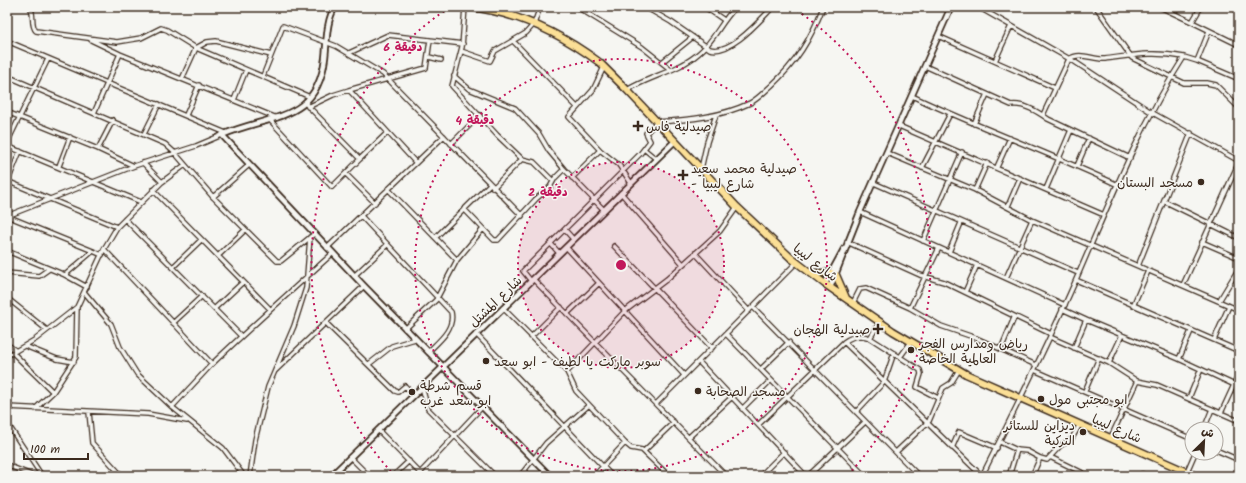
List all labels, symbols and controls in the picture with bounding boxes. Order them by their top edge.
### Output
text: 6 دقيقة [384,38,423,57]
text: 4 دقيقة [456,111,495,130]
place label: صيدلية فاس [646,117,711,138]
marker: صيدلية فاس [633,121,643,131]
place label: صيدلية محمد سعيد - شارع ليبيا [691,159,797,195]
marker: صيدلية محمد سعيد - شارع ليبيا [678,170,688,180]
place label: مسجد البستان [1117,173,1193,194]
marker: مسجد البستان [1196,177,1206,187]
text: 2 دقيقة [528,183,568,202]
street label: شارع ليبيا [788,239,842,288]
centre of rings [614,258,628,272]
street label: شارع المشتل [464,271,528,333]
place label: صيدلية الهجان [794,320,870,341]
marker: صيدلية الهجان [873,324,883,334]
place label: رياض ومدارس الفجر العالمية الخاصة [918,334,1028,370]
marker: رياض ومدارس الفجر العالمية الخاصة [906,345,916,355]
place label: سوبر ماركت يا لطيف - ابو سعد [494,352,661,373]
marker: سوبر ماركت يا لطيف - ابو سعد [481,356,491,366]
place label: قسم شرطة ابو سعد غرب [420,376,491,412]
place label: مسجد الصحابة [706,382,786,403]
marker: مسجد الصحابة [693,386,703,396]
marker: قسم شرطة ابو سعد غرب [407,387,417,397]
place label: ابو مجتبى مول [1049,390,1127,411]
marker: ابو مجتبى مول [1036,394,1046,404]
street label: شارع ليبيا [1088,409,1145,450]
place label: ديزاين للستائر التركية [1003,416,1075,452]
north arrow [1184,421,1224,461]
text: ش [1198,422,1217,443]
marker: ديزاين للستائر التركية [1078,427,1088,437]
scale bar [24,435,88,461]
text: 100 m [30,440,61,459]

